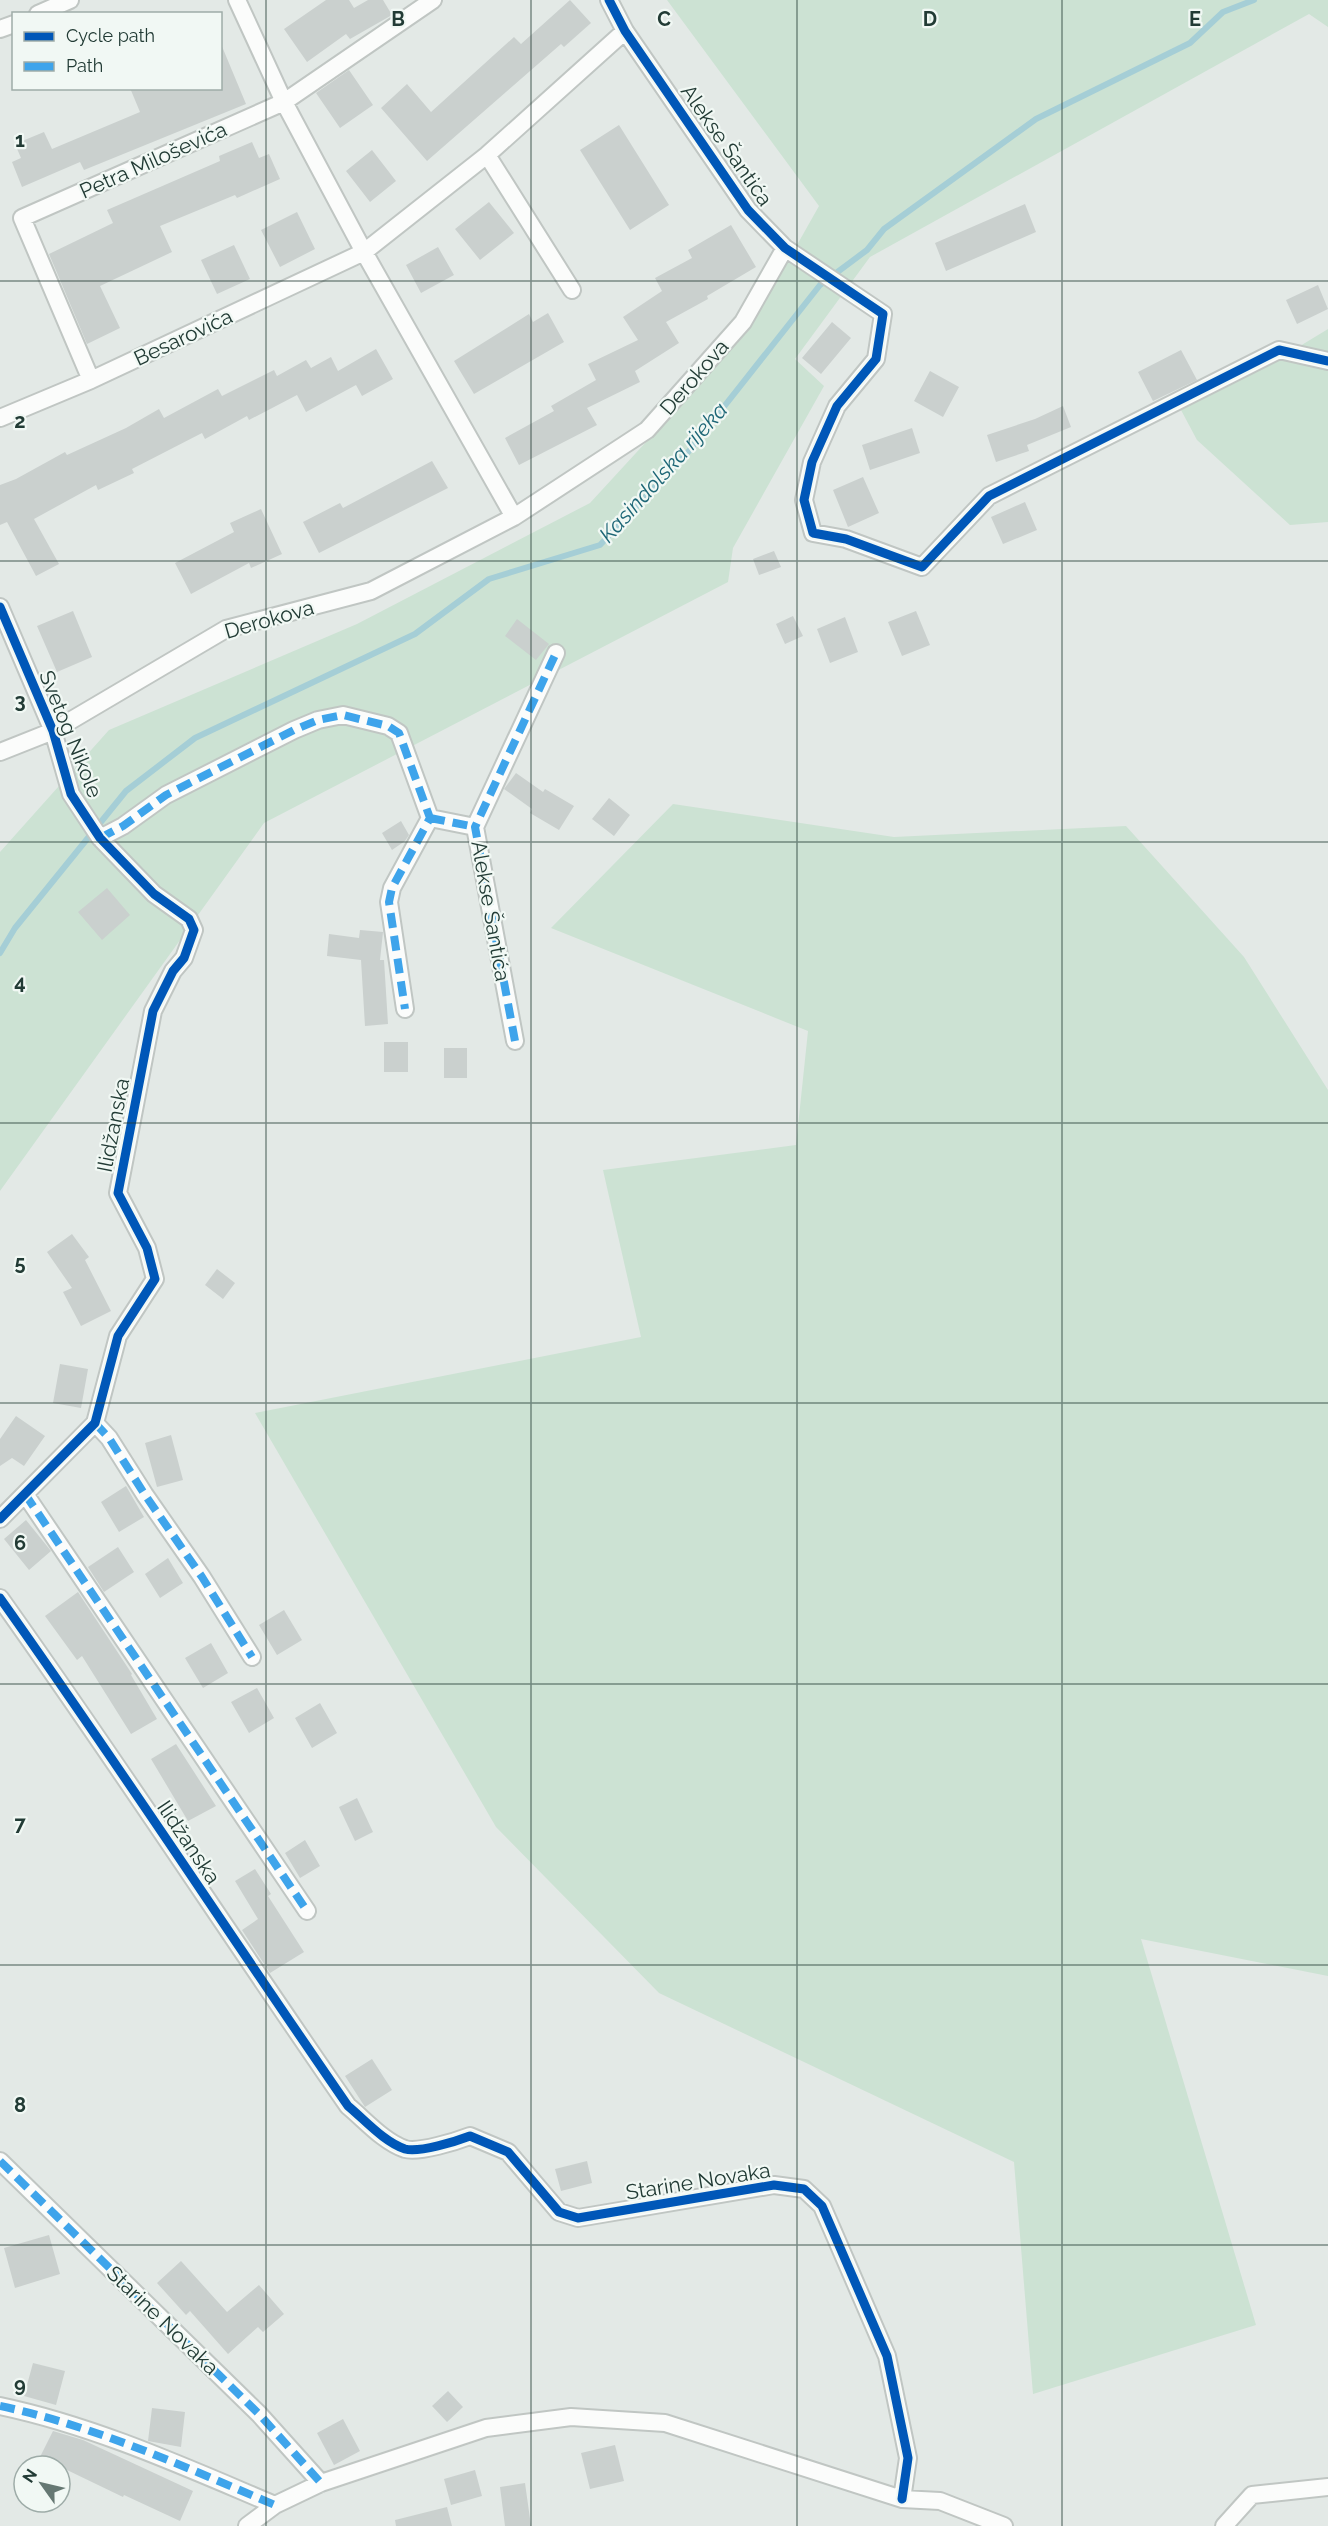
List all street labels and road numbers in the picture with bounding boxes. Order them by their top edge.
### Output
street label: Alekse Šantića [676,80,778,210]
street label: Petra Miloševića [76,116,230,204]
street label: Besarovića [130,303,236,371]
street label: Derokova [654,334,734,420]
street label: Derokova [221,594,317,644]
street label: Svetog Nikole [34,667,108,801]
street label: Alekse Šantića [466,839,516,983]
street label: Ilidžanska [92,1076,134,1174]
street label: Ilidžanska [152,1796,226,1888]
street label: Starine Novaka [624,2157,772,2205]
street label: Starine Novaka [102,2260,224,2380]

